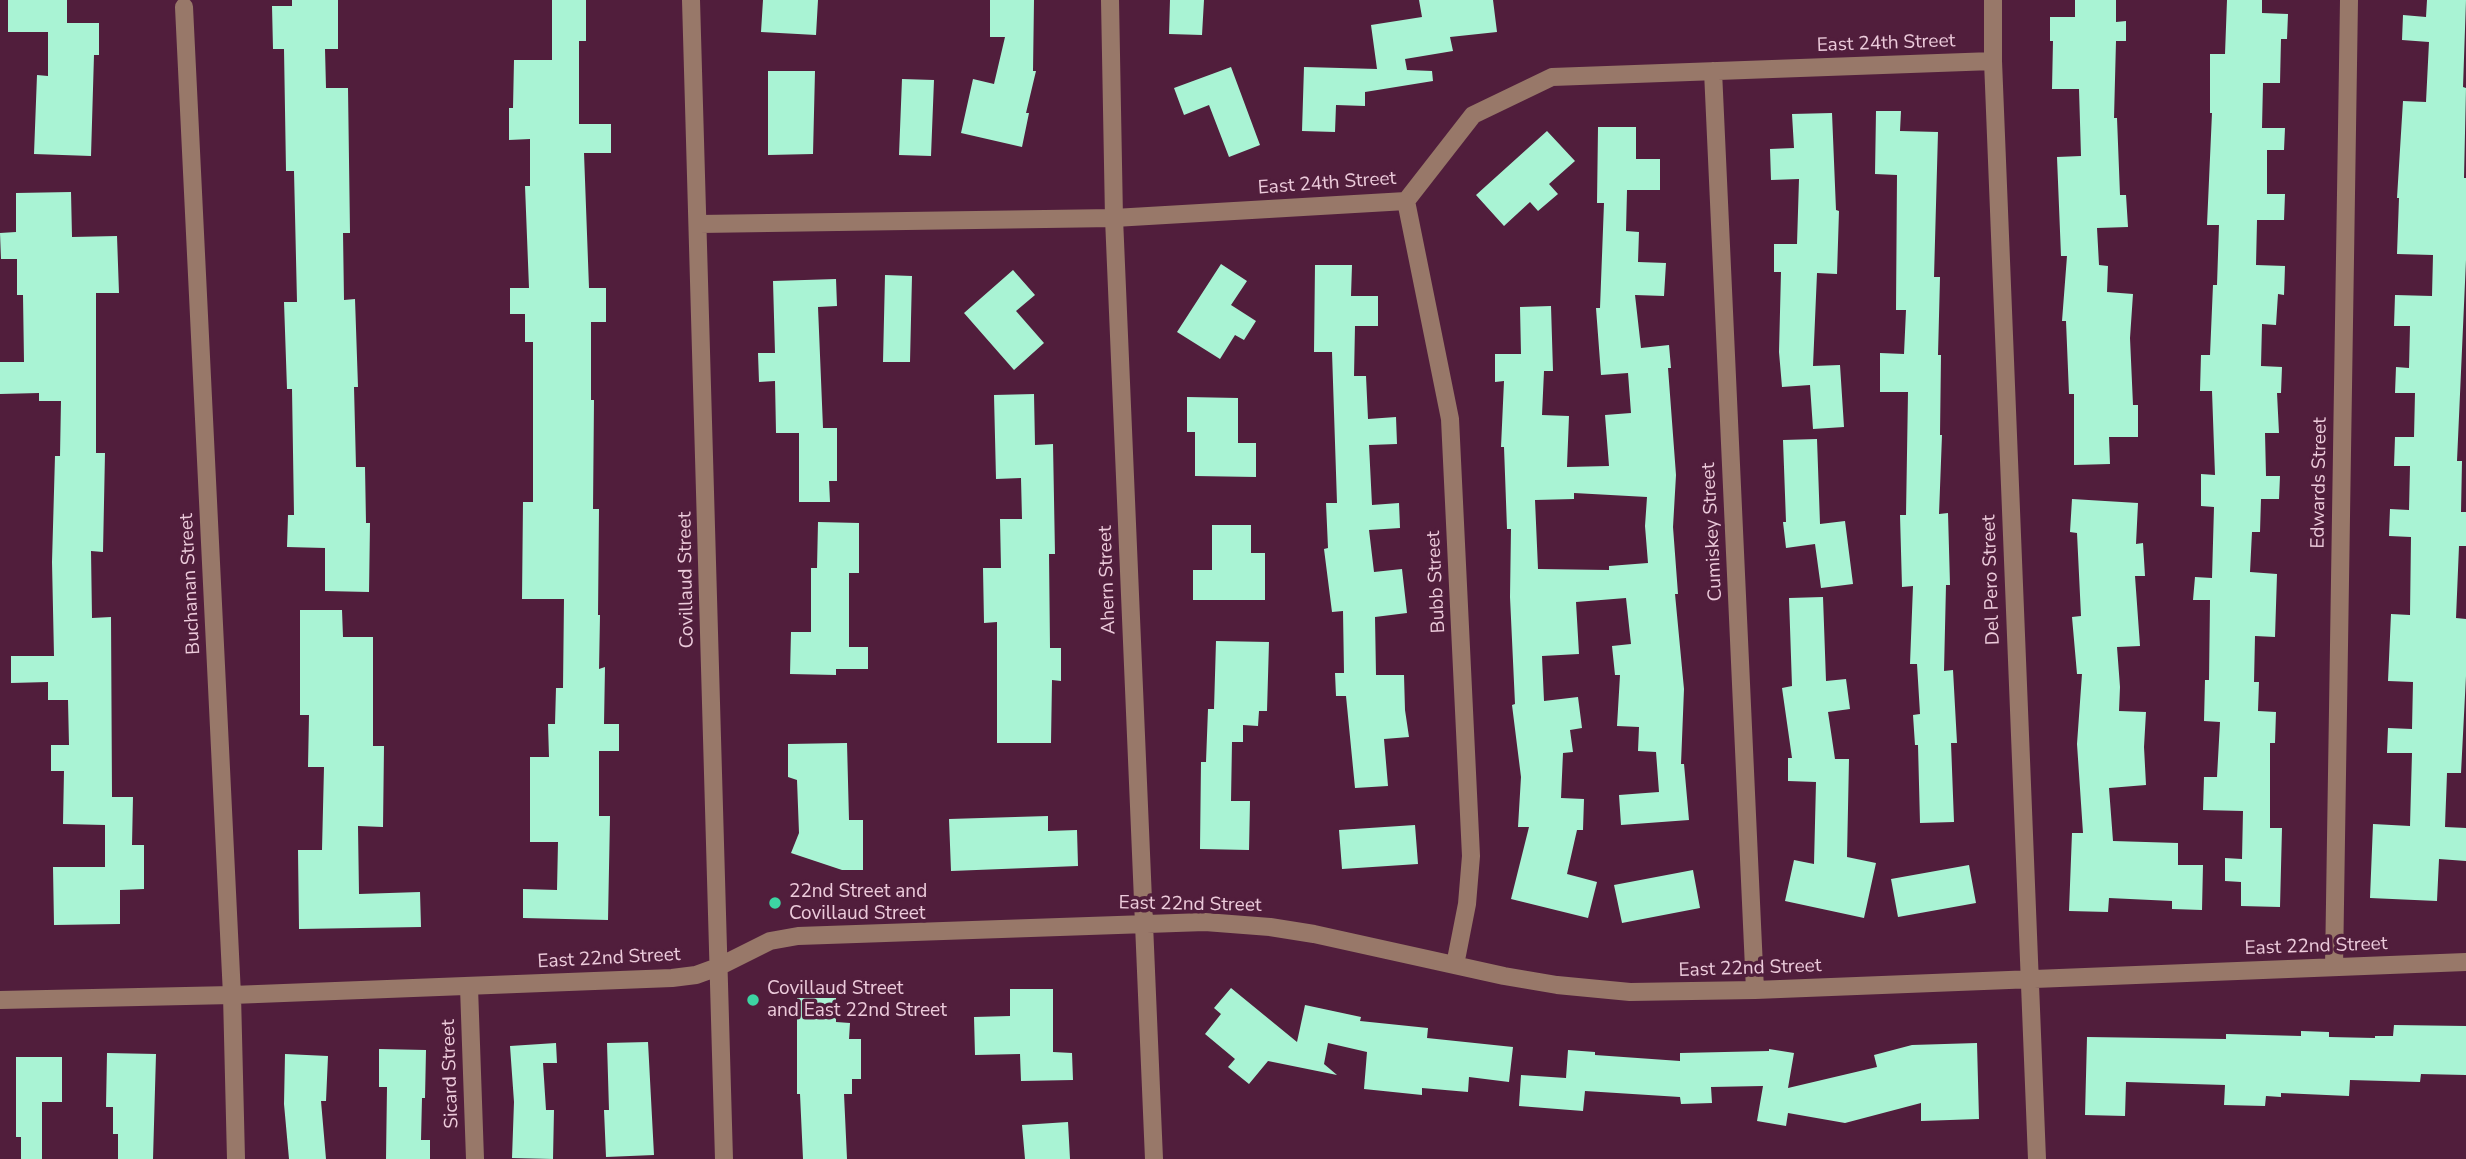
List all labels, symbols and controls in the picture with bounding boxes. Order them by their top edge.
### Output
street label: East 24th Street [1816,30,1956,58]
street label: East 24th Street [1257,168,1397,200]
street label: Edwards Street [2307,417,2333,549]
street label: Cumiskey Street [1698,462,1728,602]
street label: Covillaud Street [674,512,700,648]
street label: Buchanan Street [176,513,206,655]
street label: Del Pero Street [1978,514,2006,646]
street label: Ahern Street [1095,525,1121,635]
street label: Bubb Street [1423,530,1451,634]
place label: 22nd Street and Covillaud Street [789,881,927,925]
street label: East 22nd Street [1118,892,1262,918]
marker: 22nd Street and Covillaud Street [767,895,783,911]
street label: East 22nd Street [2244,933,2388,961]
street label: East 22nd Street [537,944,681,974]
street label: East 22nd Street [1678,955,1822,983]
place label: Covillaud Street and East 22nd Street [767,978,947,1022]
marker: Covillaud Street and East 22nd Street [745,992,761,1008]
street label: Sicard Street [438,1019,464,1129]

